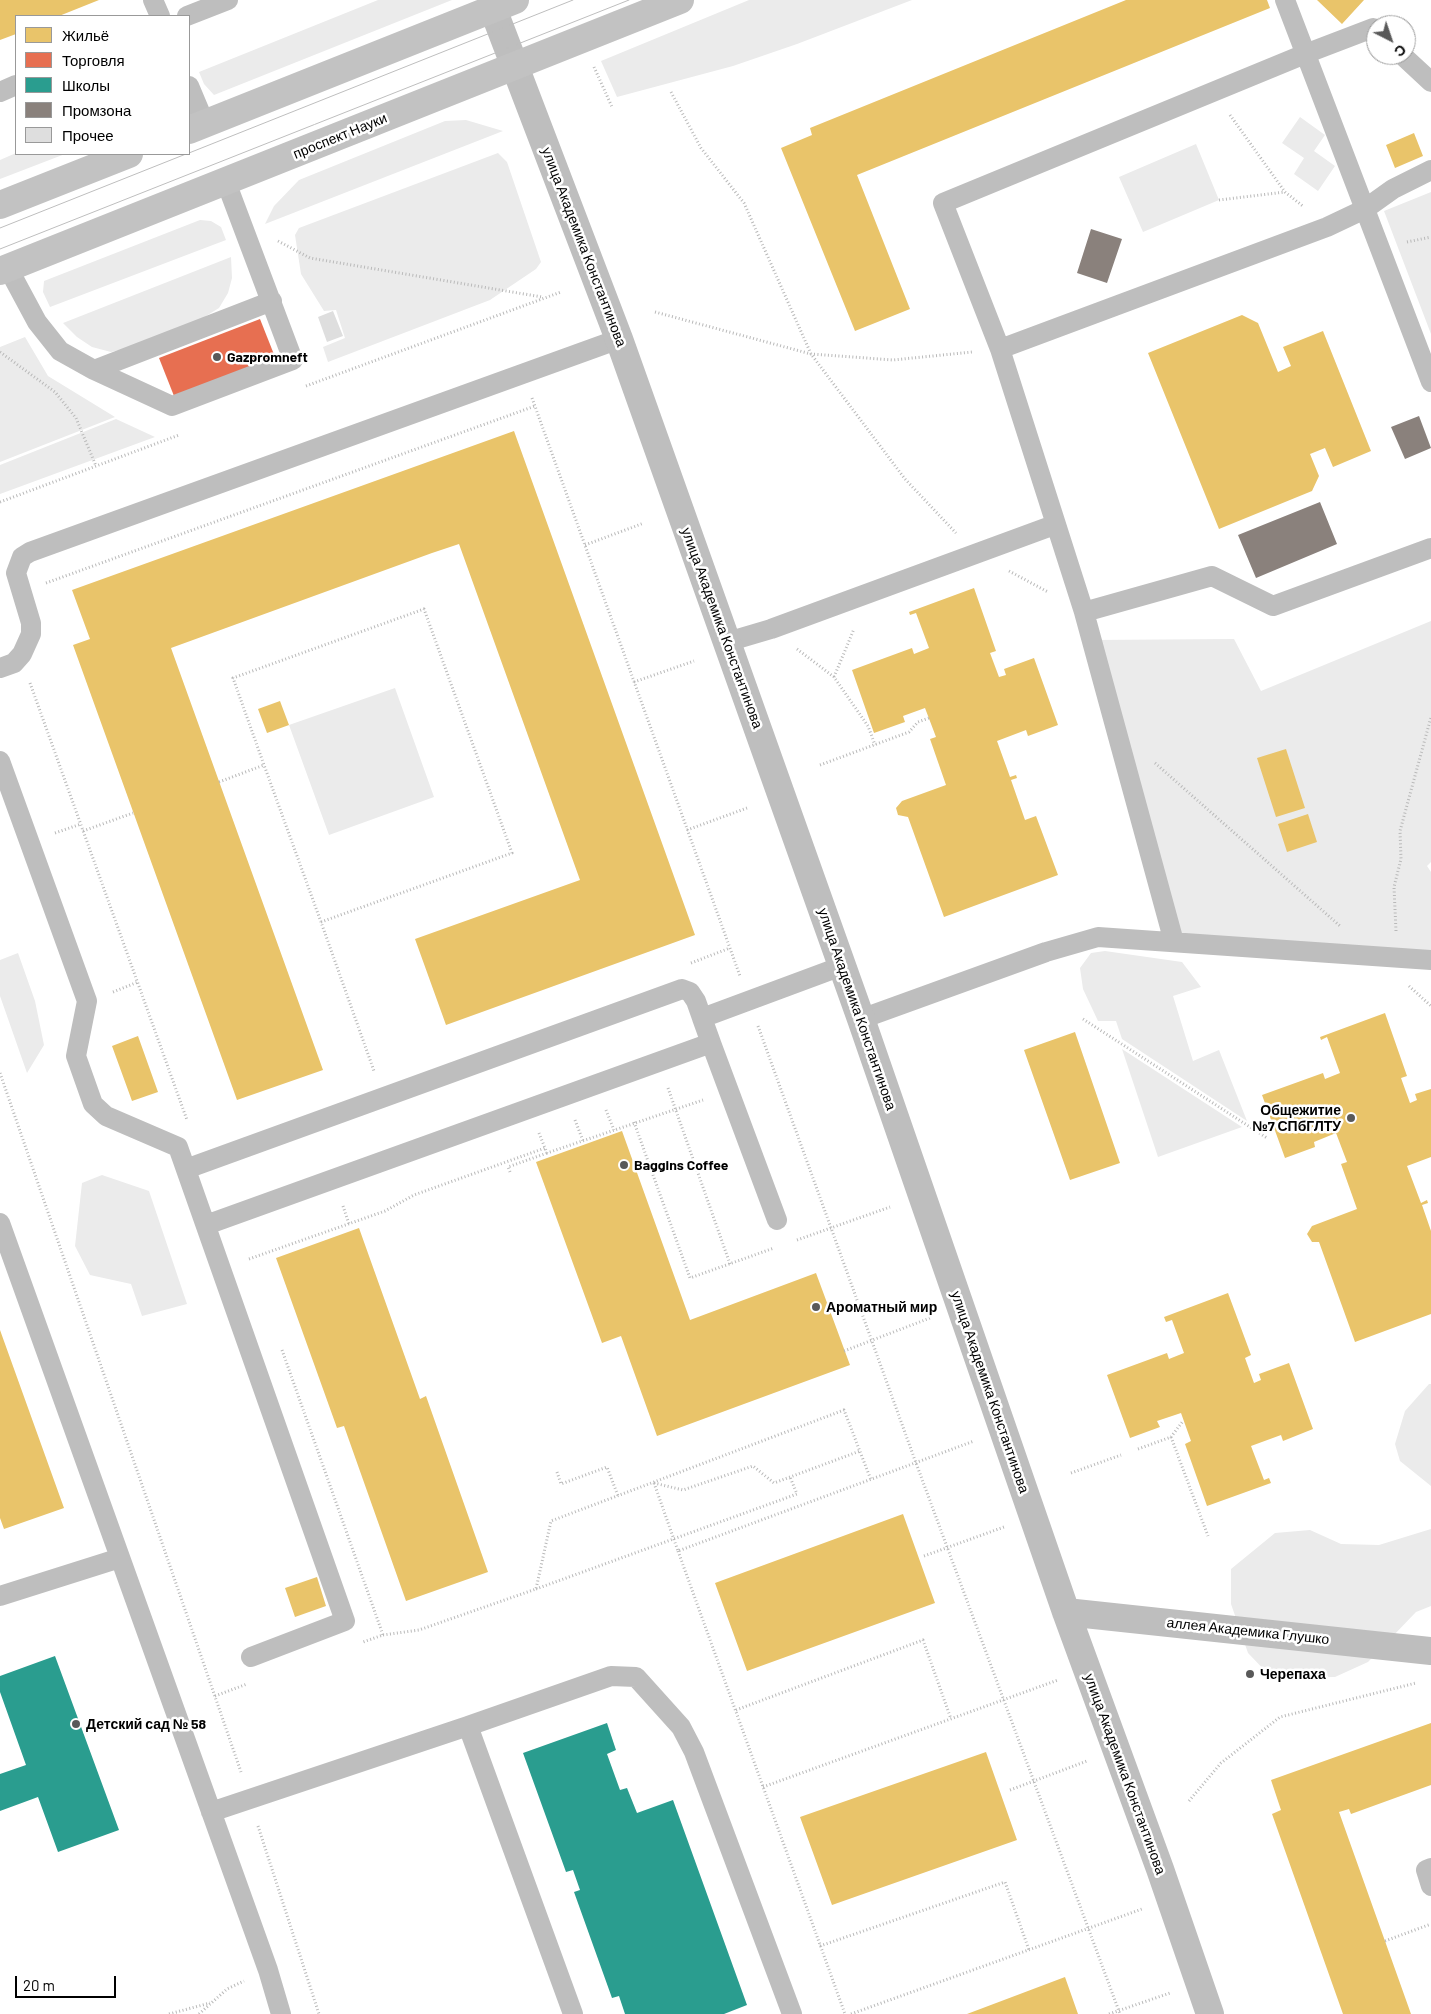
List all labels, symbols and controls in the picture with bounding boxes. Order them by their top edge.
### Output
legend [15,15,190,155]
north arrow [1366,15,1416,65]
text: Жильё [62,26,109,44]
text: С [1391,41,1410,61]
text: Торговля [62,51,125,69]
text: Школы [62,76,110,94]
text: Промзона [62,101,131,119]
street label: проспект Науки [291,110,389,162]
text: Прочее [62,126,114,144]
street label: улица Академика Константинова [538,145,630,349]
place label: Gazpromneft [227,349,308,365]
marker: Gazpromneft [211,351,223,363]
street label: улица Академика Константинова [678,525,766,731]
street label: улица Академика Константинова [814,906,900,1112]
place label: Общежитие №7 СПбГЛТУ [1252,1102,1341,1134]
marker: Общежитие №7 СПбГЛТУ [1345,1112,1357,1124]
place label: Baggins Coffee [634,1157,728,1173]
marker: Baggins Coffee [618,1159,630,1171]
street label: улица Академика Константинова [947,1289,1033,1495]
place label: Ароматный мир [826,1299,937,1315]
marker: Ароматный мир [810,1301,822,1313]
street label: аллея Академика Глушко [1166,1614,1330,1648]
place label: Черепаха [1260,1666,1326,1682]
marker: Черепаха [1244,1668,1256,1680]
street label: улица Академика Константинова [1081,1671,1169,1877]
place label: Детский сад № 58 [86,1716,206,1732]
marker: Детский сад № 58 [70,1718,82,1730]
scale bar [18,1966,119,1998]
text: 20 m [23,1976,55,1994]

